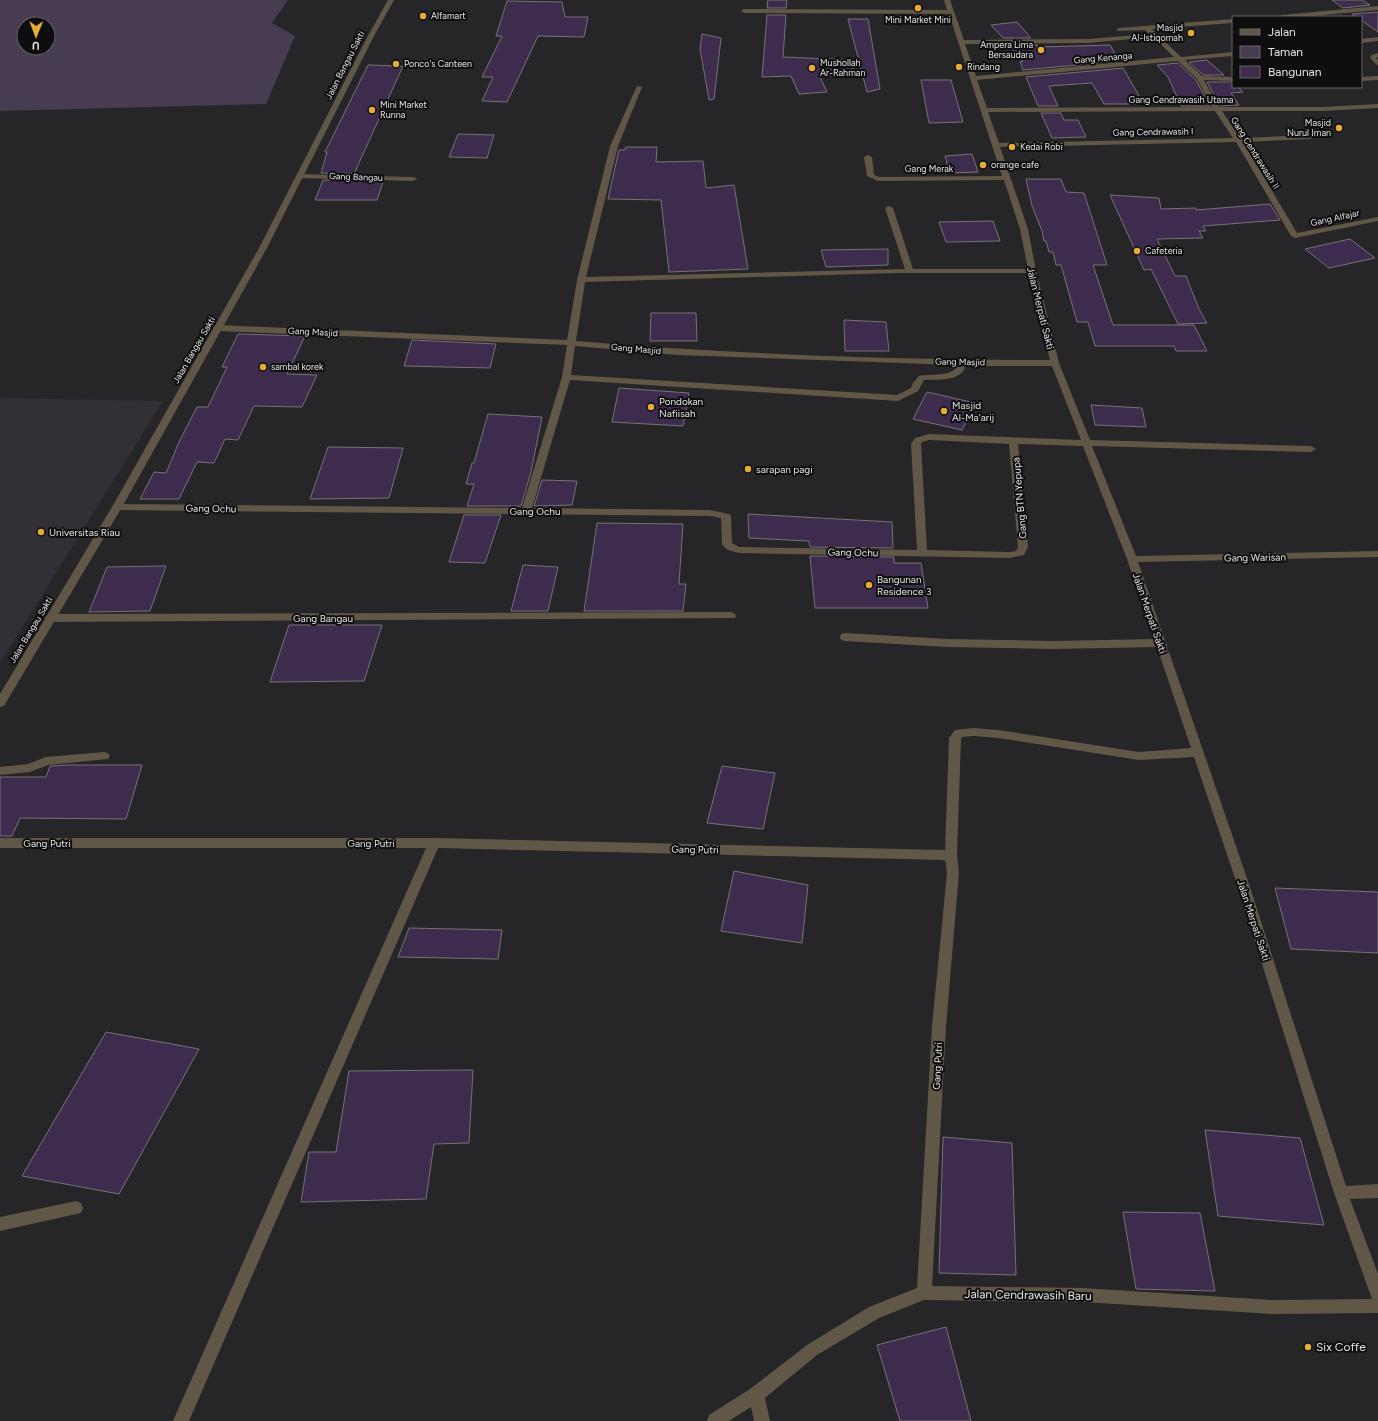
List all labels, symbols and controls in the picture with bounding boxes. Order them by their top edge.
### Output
marker: Mini Market Mini [913,3,923,13]
place label: Alfamart [431,10,466,21]
marker: Alfamart [418,11,428,21]
place label: Mini Market Mini [885,14,951,25]
north arrow [16,16,56,56]
legend [1232,16,1362,88]
place label: Masjid Al-Istiqomah [1131,22,1183,43]
text: Jalan [1268,25,1296,39]
marker: Masjid Al-Istiqomah [1186,28,1196,38]
street label: Jalan Bangau Sakti [323,29,367,101]
text: U [32,39,40,52]
place label: Ampera Lima Bersaudara [980,39,1033,60]
marker: Ampera Lima Bersaudara [1036,45,1046,55]
text: Taman [1268,45,1303,59]
street label: Gang Kenanga [1073,49,1133,66]
place label: Mushollah Ar-Rahman [820,57,865,78]
place label: Ponco's Canteen [404,58,472,69]
marker: Ponco's Canteen [391,59,401,69]
place label: Rindang [967,61,1000,72]
marker: Rindang [954,62,964,72]
marker: Mushollah Ar-Rahman [807,63,817,73]
text: Bangunan [1268,65,1322,79]
street label: Gang Cendrawasih Utama [1129,94,1234,105]
place label: Mini Market Runna [380,99,427,120]
marker: Mini Market Runna [367,105,377,115]
street label: Gang Cendrawasih II [1229,115,1282,191]
place label: Masjid Nurul Iman [1287,117,1331,138]
marker: Masjid Nurul Iman [1334,123,1344,133]
street label: Gang Cendrawasih I [1113,125,1193,138]
place label: Kedai Robi [1020,141,1063,152]
marker: Kedai Robi [1007,142,1017,152]
place label: orange cafe [991,159,1039,170]
marker: orange cafe [978,160,988,170]
street label: Gang Merak [905,163,954,174]
street label: Gang Bangau [329,170,383,183]
street label: Gang Alfajar [1309,207,1360,228]
place label: Cafeteria [1145,245,1183,256]
marker: Cafeteria [1132,246,1142,256]
street label: Jalan Merpati Sakti [1024,265,1057,351]
street label: Jalan Bangau Sakti [170,314,217,385]
street label: Gang Masjid [288,325,338,338]
street label: Gang Masjid [611,341,661,356]
street label: Gang Masjid [935,356,985,367]
place label: sambal korek [271,361,324,372]
marker: sambal korek [258,362,268,372]
place label: Pondokan Nafiisah [659,395,704,420]
place label: Masjid Al-Ma'arij [952,399,994,424]
marker: Pondokan Nafiisah [646,402,656,412]
marker: Masjid Al-Ma'arij [939,406,949,416]
street label: Gang BTN Yepupa [1009,457,1030,539]
place label: sarapan pagi [756,463,813,476]
marker: sarapan pagi [743,464,753,474]
street label: Gang Ochu [185,502,237,515]
street label: Gang Ochu [510,505,560,518]
place label: Universitas Riau [49,526,120,539]
marker: Universitas Riau [36,527,46,537]
street label: Gang Ochu [827,546,879,559]
street label: Gang Warisan [1224,550,1287,565]
street label: Jalan Merpati Sakti [1130,571,1169,655]
place label: Bangunan Residence 3 [877,573,931,598]
marker: Bangunan Residence 3 [864,580,874,590]
street label: Jalan Bangau Sakti [6,595,55,665]
street label: Gang Bangau [293,612,353,625]
street label: Gang Putri [23,837,71,850]
street label: Gang Putri [347,837,395,850]
street label: Gang Putri [671,843,719,856]
street label: Jalan Merpati Sakti [1234,878,1273,962]
street label: Gang Putri [930,1042,945,1090]
street label: Jalan Cendrawasih Baru [964,1287,1092,1303]
place label: Six Coffe [1316,1340,1366,1354]
marker: Six Coffe [1303,1342,1313,1352]

